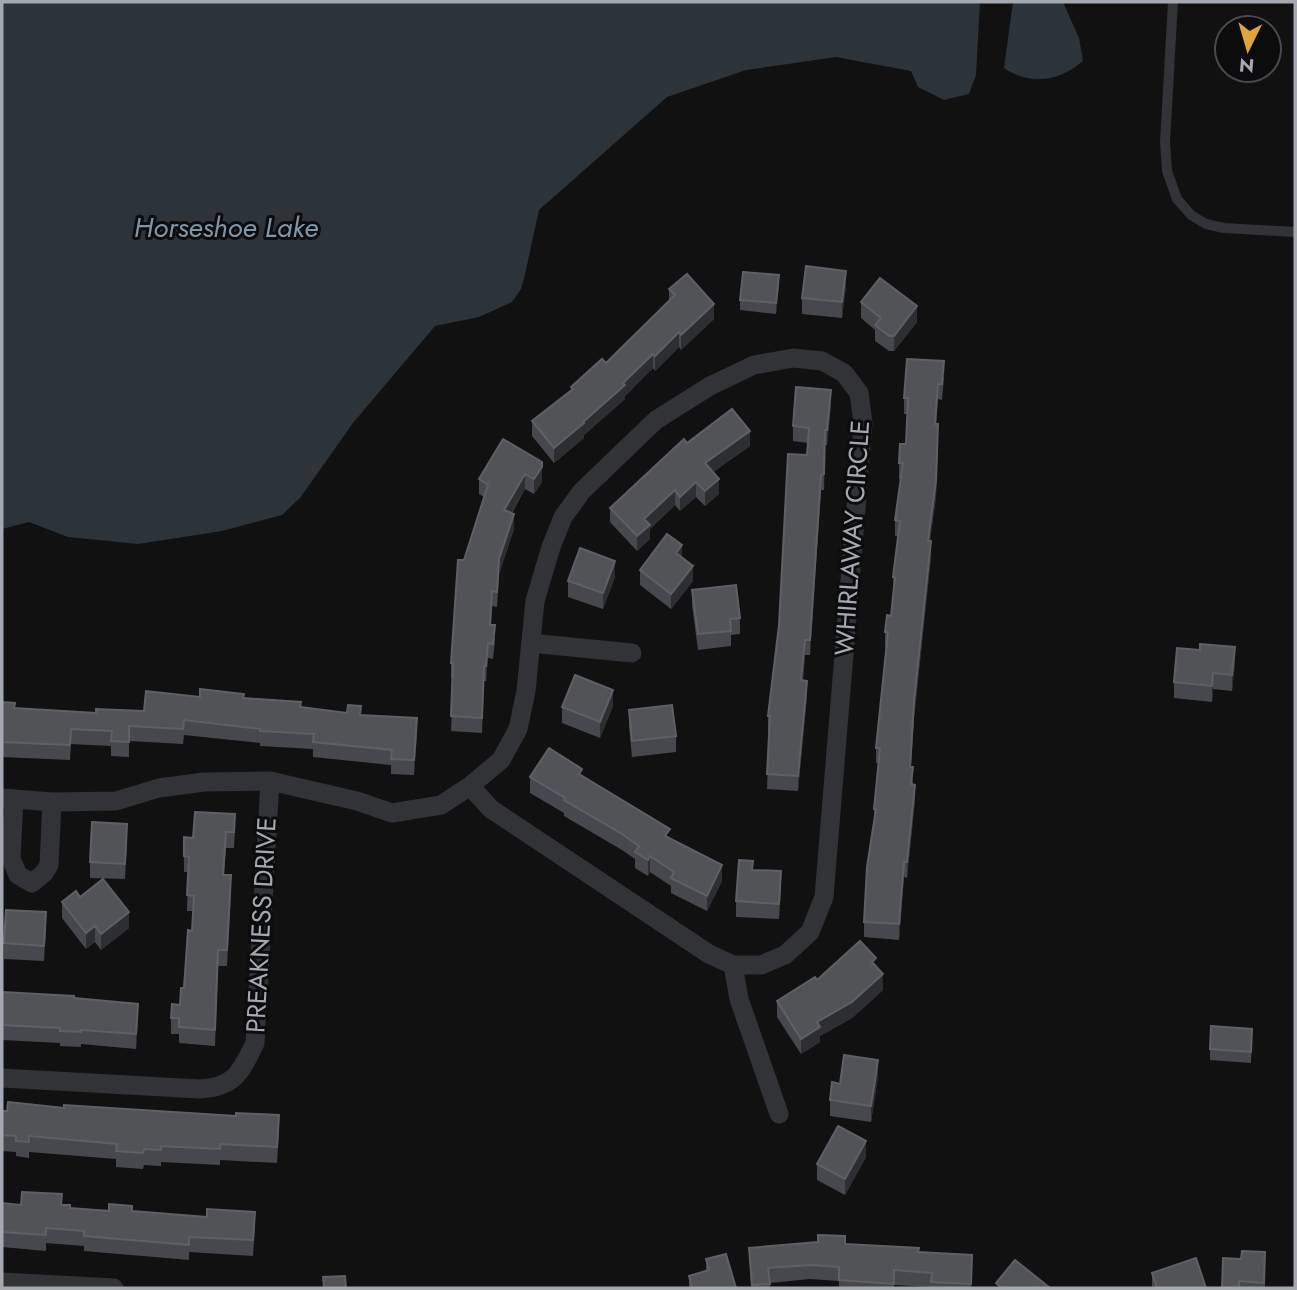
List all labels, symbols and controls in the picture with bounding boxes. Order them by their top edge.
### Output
north arrow [1213,14,1283,84]
text: N [1238,51,1255,80]
water label: Horseshoe Lake [134,207,318,248]
street label: WHIRLAWAY CIRCLE [825,419,879,657]
street label: PREAKNESS DRIVE [236,816,286,1034]

